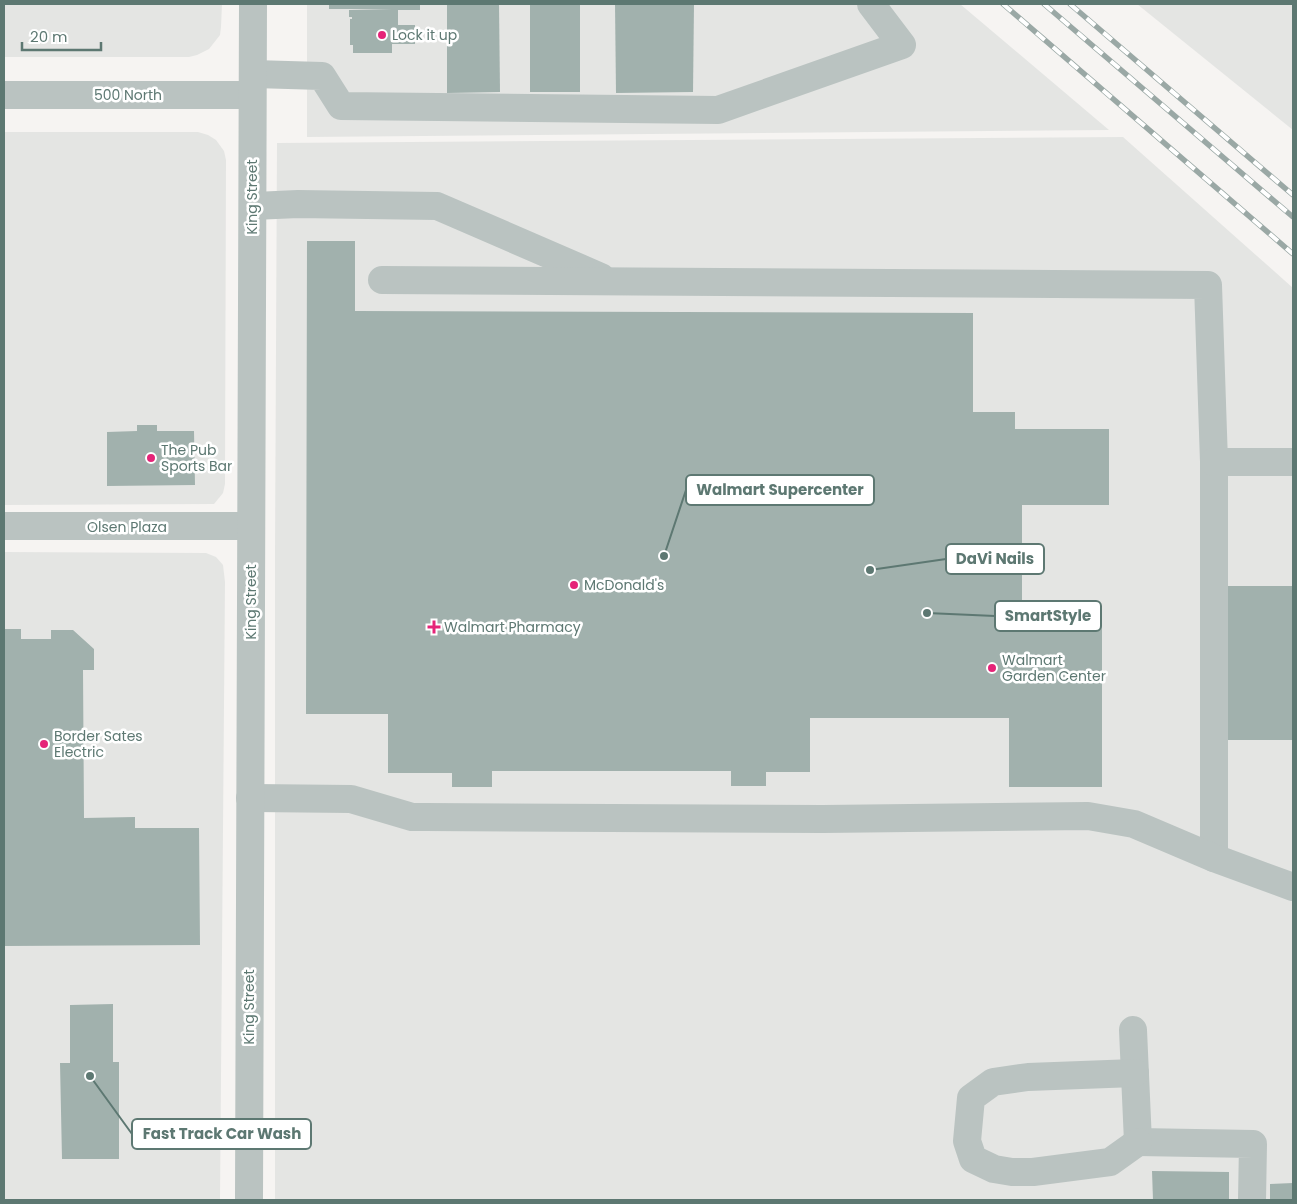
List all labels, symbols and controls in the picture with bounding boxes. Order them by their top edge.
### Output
scale bar [22,20,101,52]
place label: Lock it up [392,25,457,45]
text: 20 m [30,26,68,47]
marker: Lock it up [376,29,388,41]
street label: 500 North [94,85,162,105]
street label: King Street [242,160,262,234]
place label: The Pub Sports Bar [161,440,232,476]
marker: The Pub Sports Bar [145,452,157,464]
callout: Walmart Supercenter [686,475,874,505]
text: Walmart Supercenter [696,479,864,500]
street label: Olsen Plaza [87,517,167,537]
callout: DaVi Nails [946,544,1044,574]
text: DaVi Nails [956,548,1034,569]
street label: King Street [241,565,261,639]
place label: McDonald's [584,575,664,595]
marker: McDonald's [568,579,580,591]
callout: SmartStyle [995,601,1101,631]
text: SmartStyle [1005,605,1091,626]
place label: Walmart Pharmacy [444,617,581,637]
marker: Walmart Pharmacy [428,621,440,633]
place label: Walmart Garden Center [1002,650,1106,686]
marker: Walmart Garden Center [986,662,998,674]
place label: Border Sates Electric [54,726,143,762]
marker: Border Sates Electric [38,738,50,750]
street label: King Street [239,970,259,1044]
callout: Fast Track Car Wash [132,1119,311,1149]
text: Fast Track Car Wash [143,1123,301,1144]

